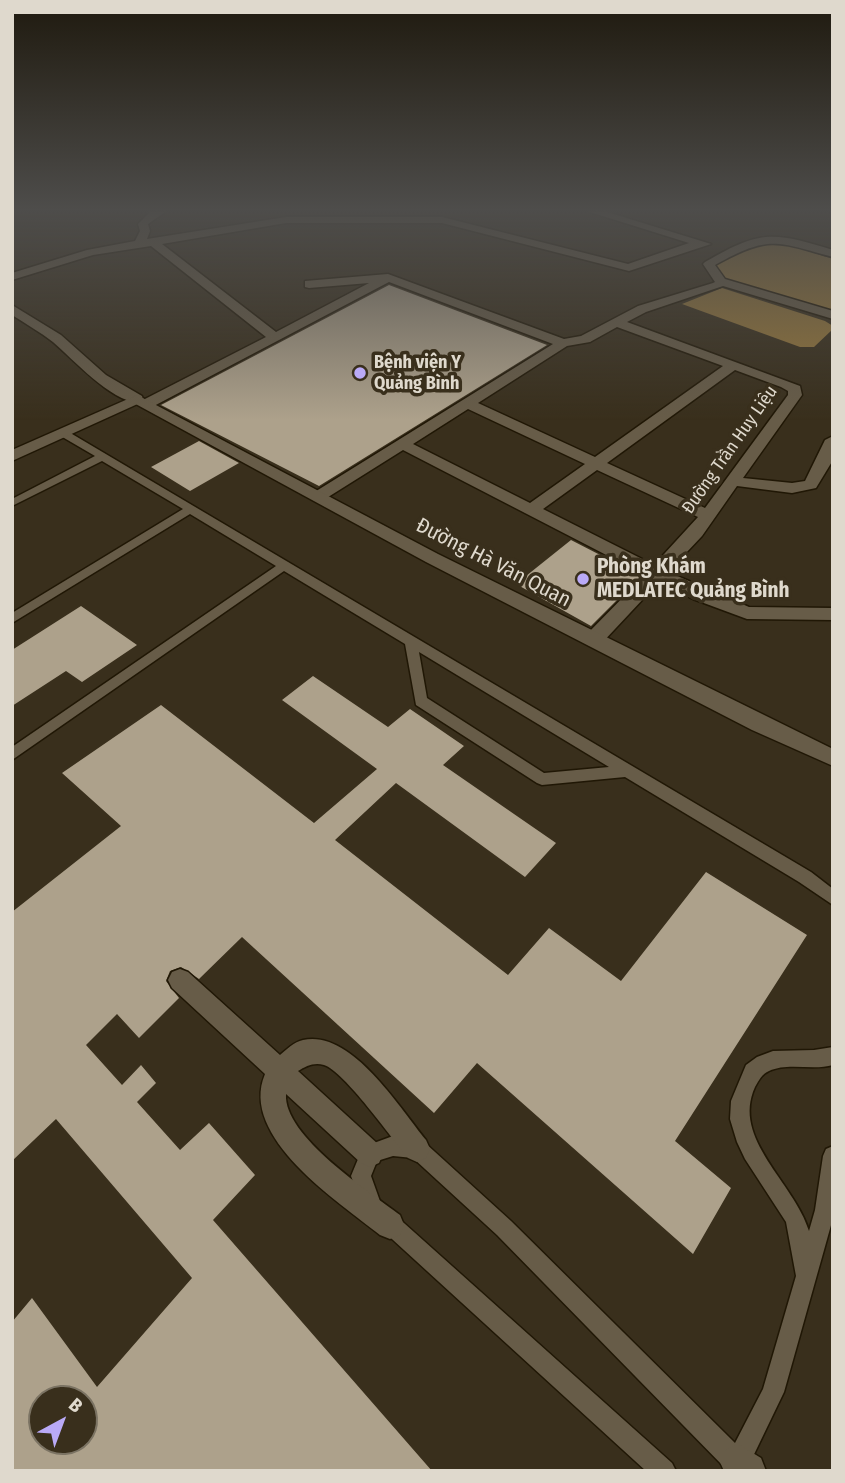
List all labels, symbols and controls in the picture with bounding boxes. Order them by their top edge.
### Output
place label: Bệnh viện Y Quảng Bình [374,352,461,394]
marker: Bệnh viện Y Quảng Bình [352,365,368,381]
street label: Đường Trần Huy Liệu [678,382,782,518]
street label: Đường Hà Văn Quan [411,513,575,613]
place label: Phòng Khám MEDLATEC Quảng Bình [597,554,790,604]
marker: Phòng Khám MEDLATEC Quảng Bình [575,571,591,587]
north arrow [28,1385,98,1455]
text: B [64,1393,87,1417]

